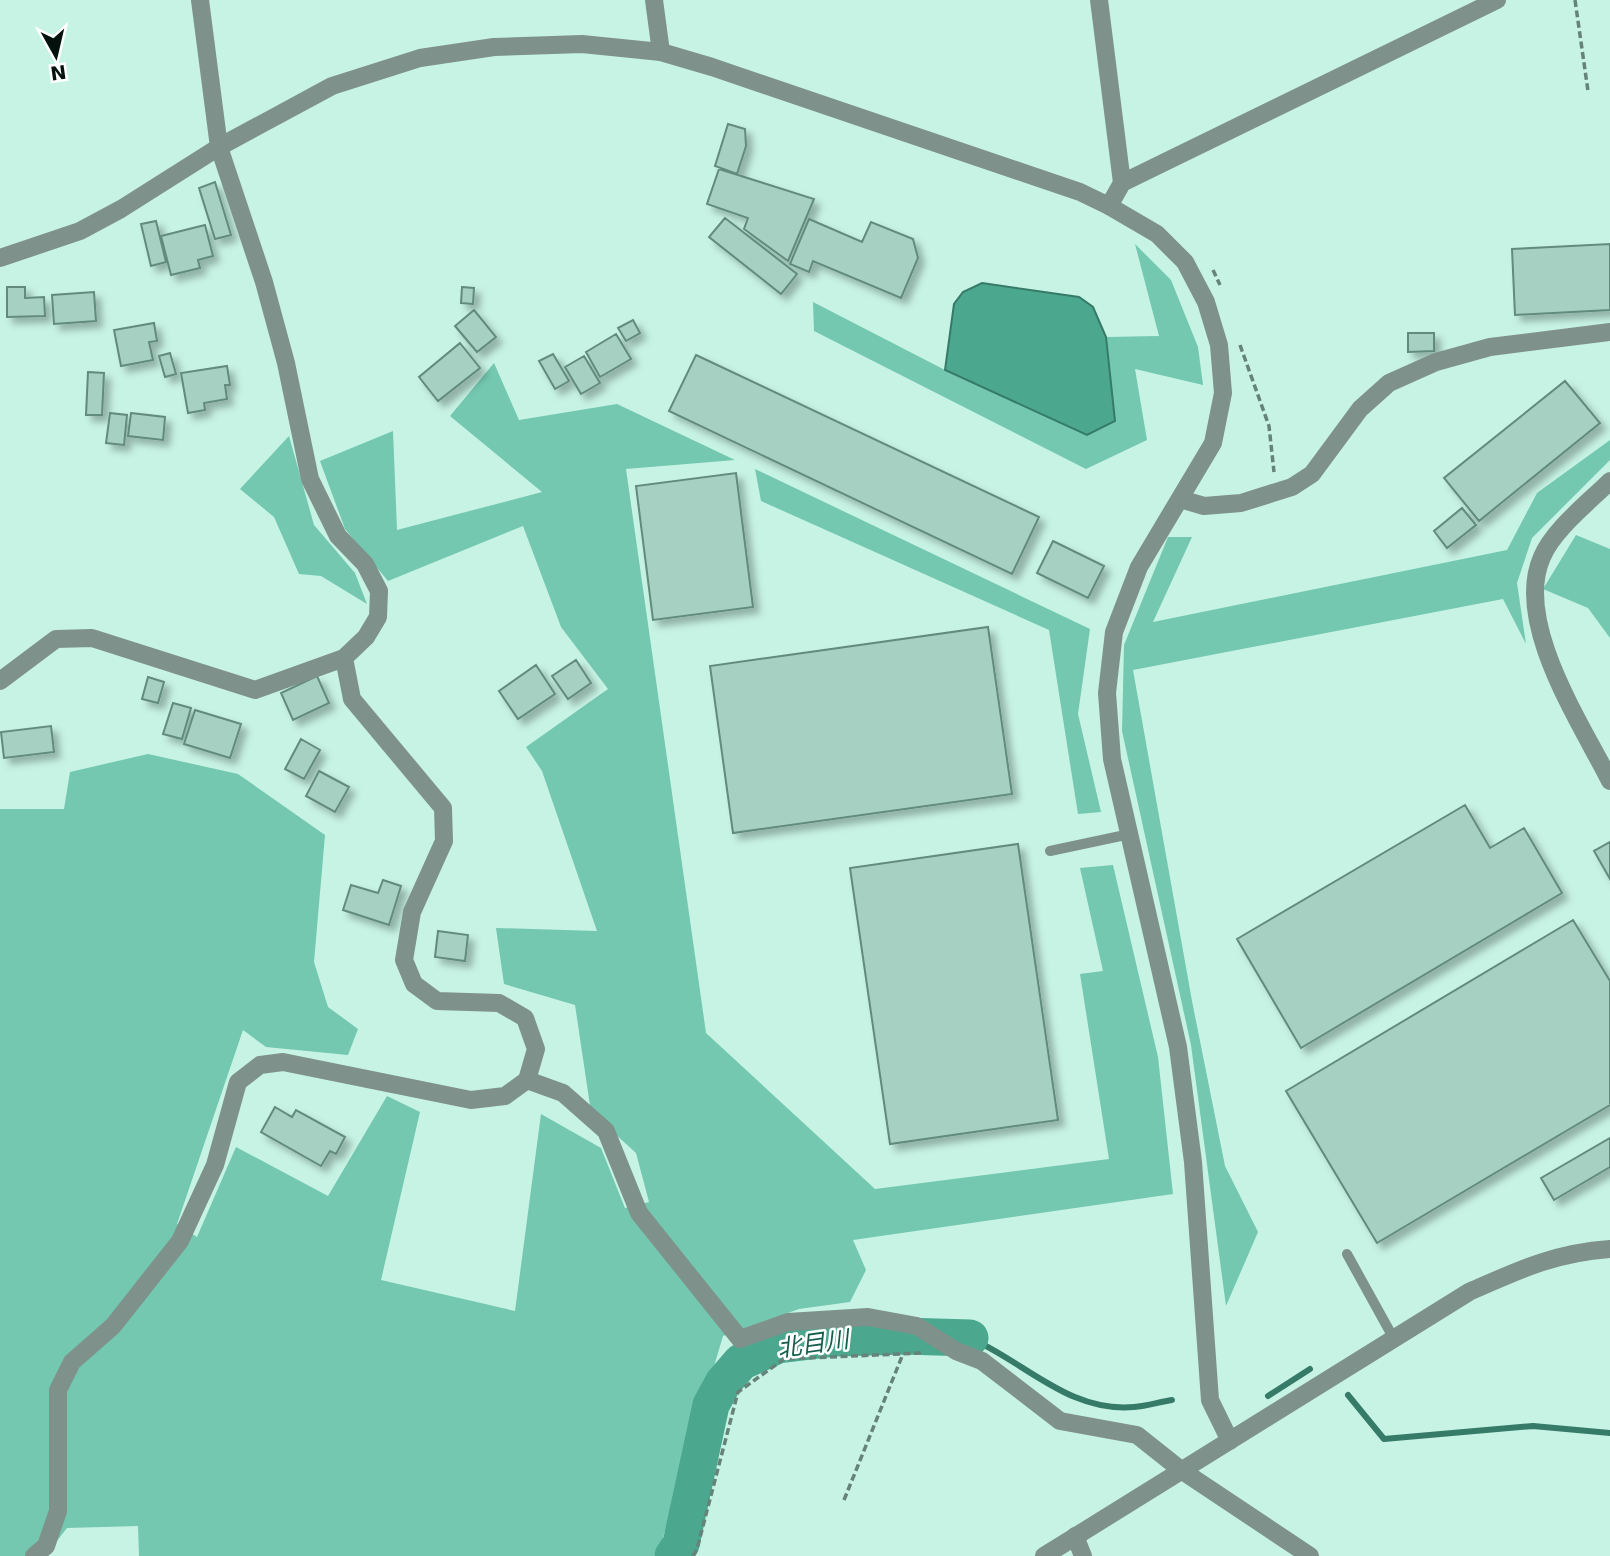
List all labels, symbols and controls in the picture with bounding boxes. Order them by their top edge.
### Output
north arrow [21,21,91,91]
text: N [49,61,68,85]
water label: 北目川 [775,1325,854,1363]

